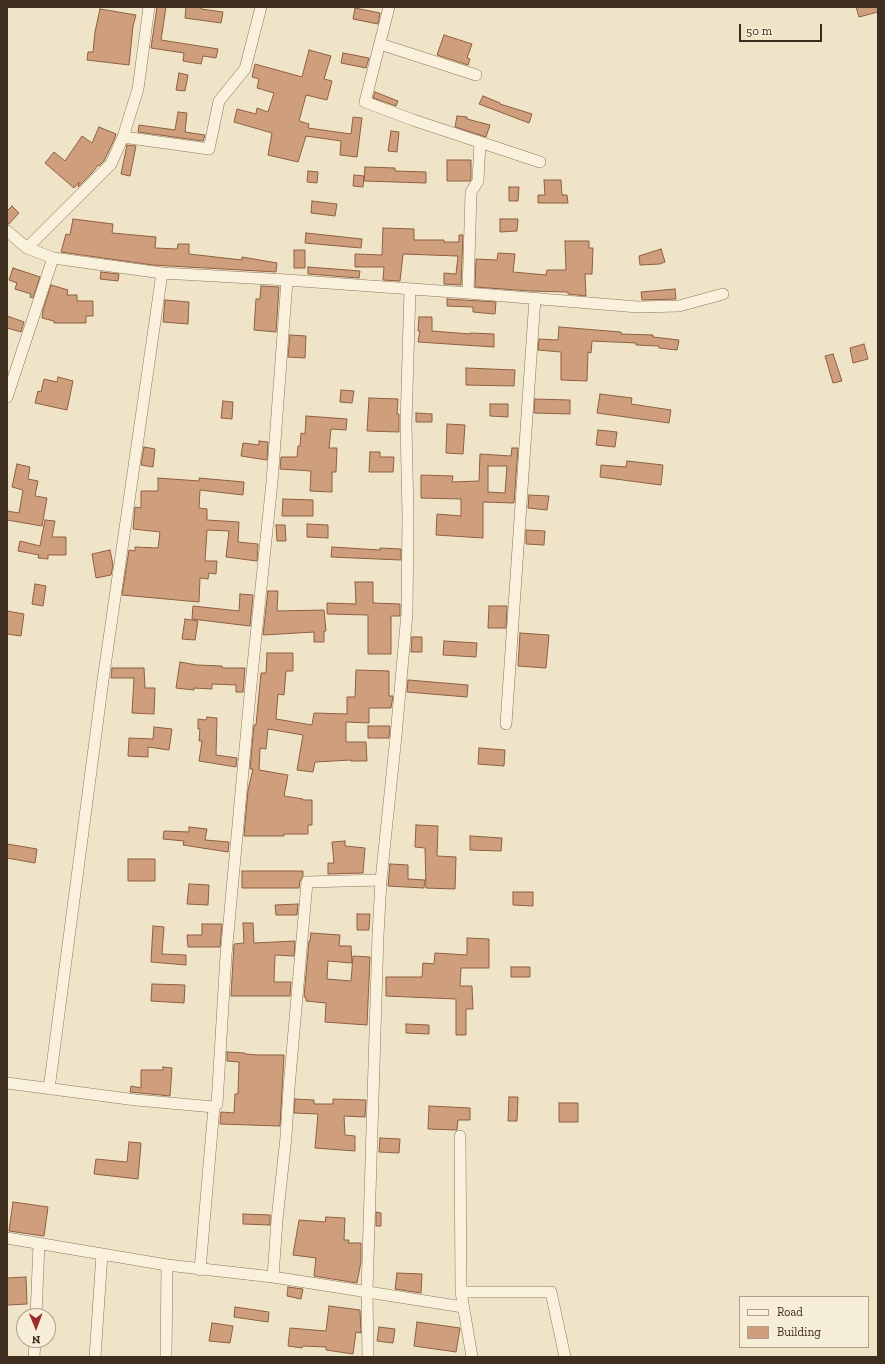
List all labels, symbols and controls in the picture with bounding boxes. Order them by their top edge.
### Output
scale bar [741,16,824,42]
text: 50 m [746,24,772,38]
legend [739,1296,869,1348]
text: Road [777,1305,803,1319]
north arrow [16,1308,56,1348]
text: Building [777,1325,821,1339]
text: N [32,1333,41,1346]

